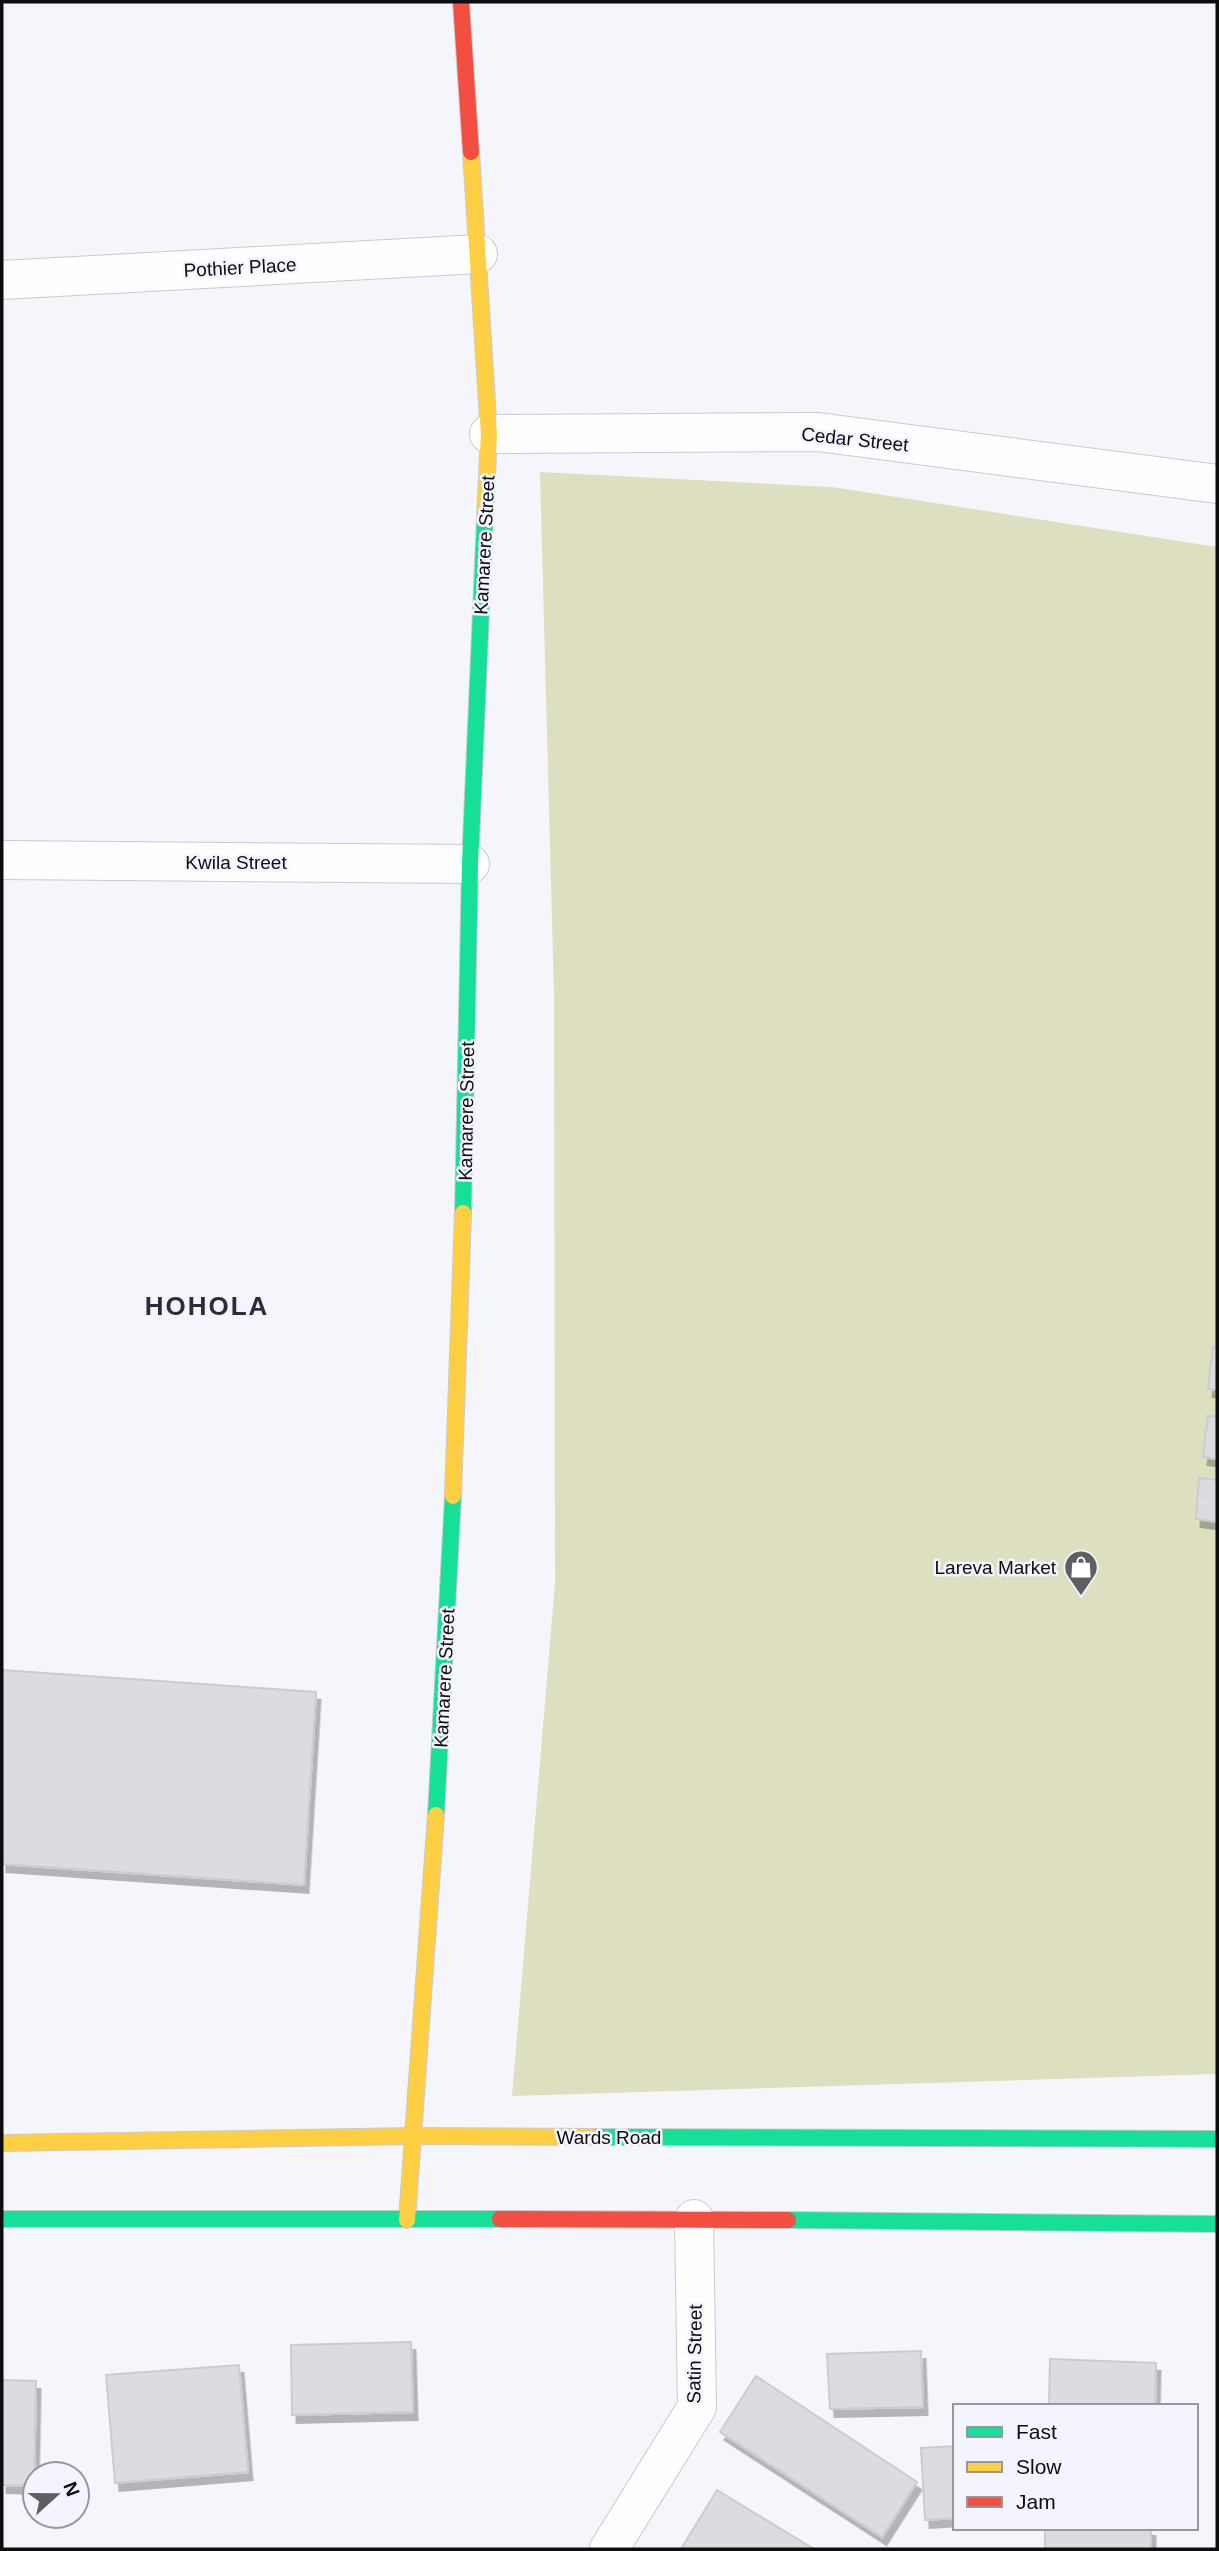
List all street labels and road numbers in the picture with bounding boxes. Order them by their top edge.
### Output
street label: Pothier Place [183,254,297,281]
street label: Cedar Street [800,423,910,456]
street label: Kamarere Street [470,474,499,615]
street label: Kwila Street [185,852,287,873]
street label: Kamarere Street [455,1040,478,1181]
street label: Kamarere Street [430,1607,459,1748]
street label: Wards Road [557,2127,661,2148]
street label: Satin Street [683,2303,706,2404]

